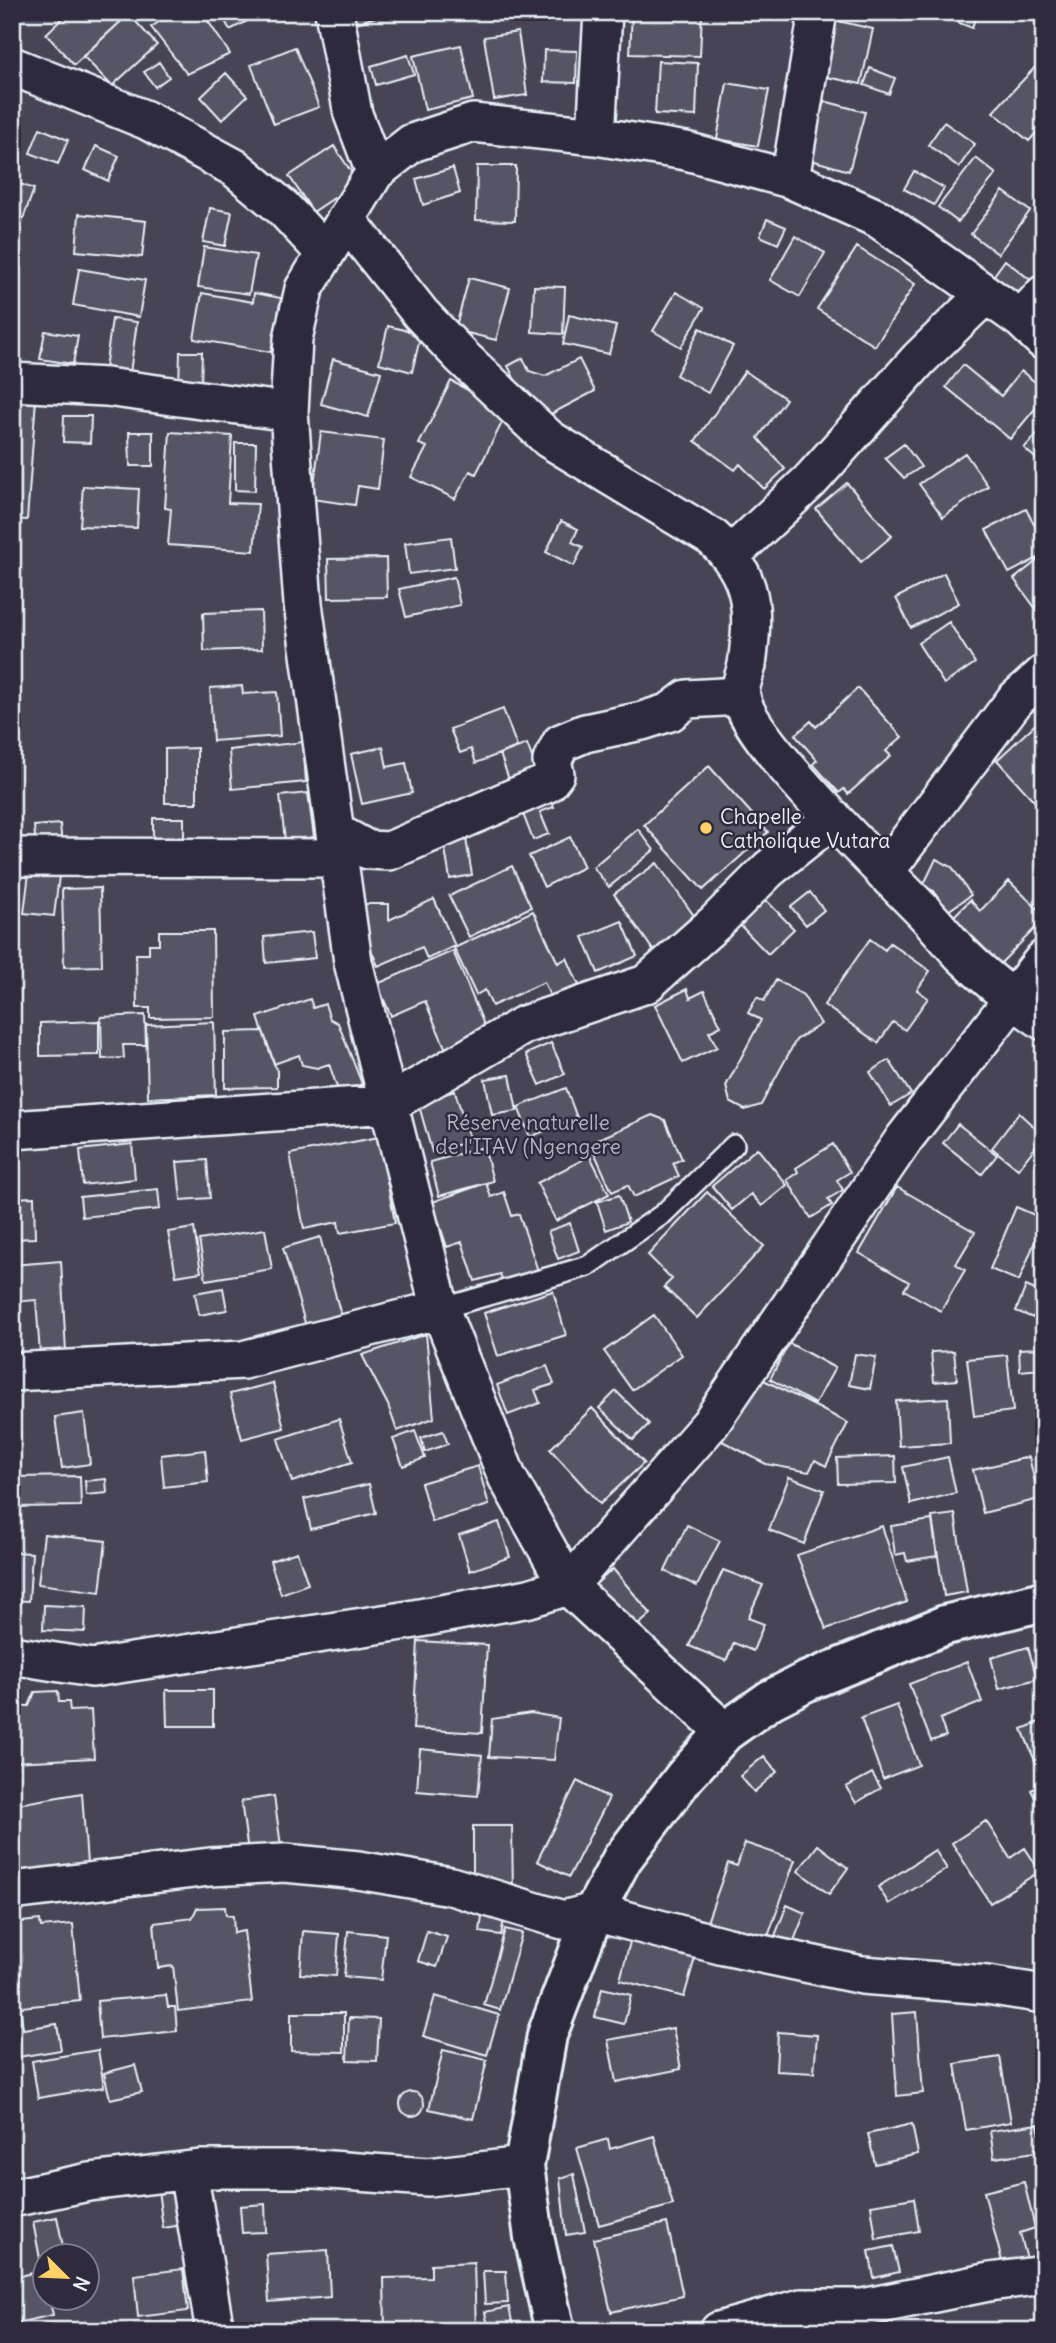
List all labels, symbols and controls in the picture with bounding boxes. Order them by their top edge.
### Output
place label: Chapelle Catholique Vutara [720,803,890,854]
marker: Chapelle Catholique Vutara [698,820,714,836]
park label: Réserve naturelle de l'ITAV (Ngengere [435,1109,621,1160]
north arrow [32,2242,102,2312]
text: N [68,2273,95,2295]

